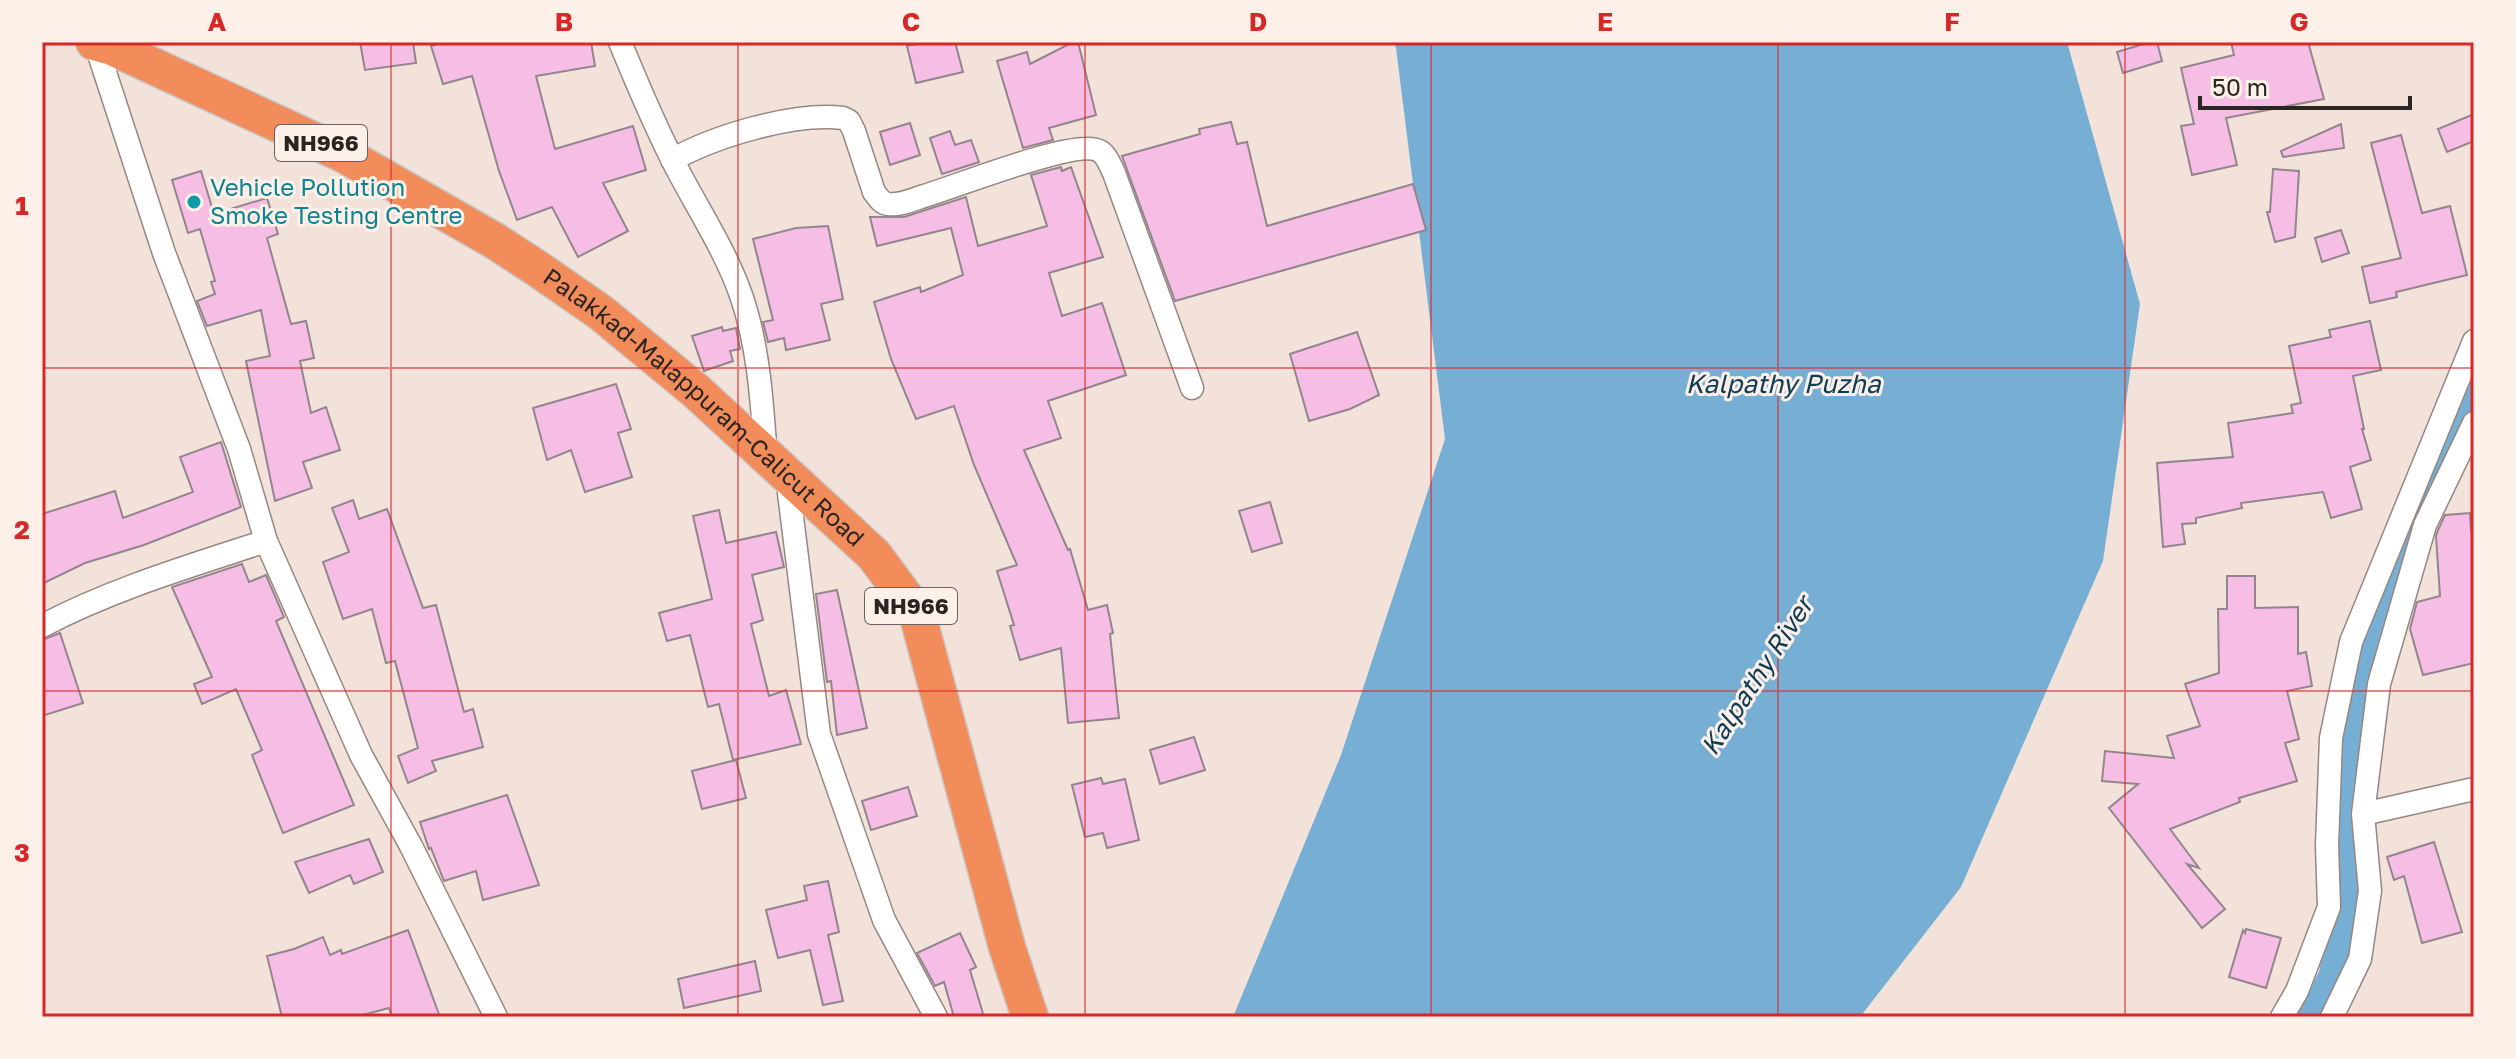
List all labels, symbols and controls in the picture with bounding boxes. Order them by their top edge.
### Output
text: A [208,6,227,37]
text: B [555,6,573,37]
text: C [902,6,920,37]
text: D [1249,6,1267,37]
text: E [1597,6,1613,37]
text: F [1944,6,1960,37]
text: G [2289,6,2309,37]
scale bar [2200,60,2410,110]
text: 50 m [2212,72,2268,101]
road number: NH966 [275,125,367,161]
place label: Vehicle Pollution Smoke Testing Centre [210,172,462,229]
text: 1 [15,190,29,221]
marker: Vehicle Pollution Smoke Testing Centre [185,193,203,211]
street label: Palakkad-Malappuram-Calicut Road [538,261,871,552]
water label: Kalpathy Puzha [1686,368,1882,399]
text: 2 [14,514,30,545]
road number: NH966 [865,588,957,624]
water label: Kalpathy River [1694,588,1821,760]
text: 3 [14,837,30,868]

